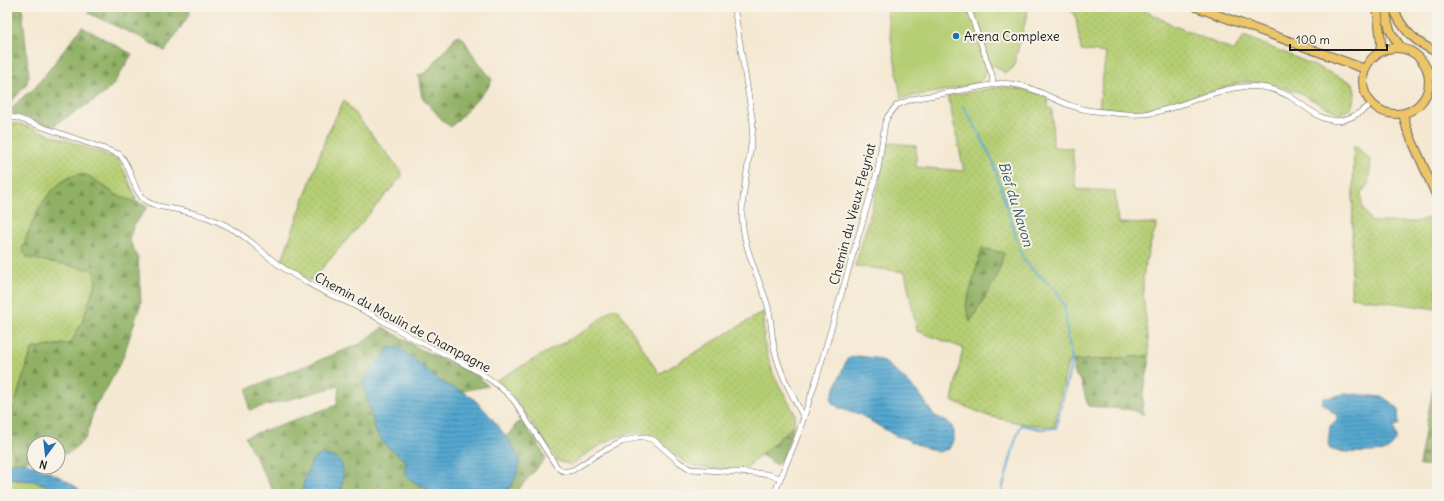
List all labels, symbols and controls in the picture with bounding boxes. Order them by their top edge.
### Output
scale bar [1290,26,1387,52]
place label: Arena Complexe [964,28,1060,45]
marker: Arena Complexe [951,31,961,41]
text: 100 m [1296,32,1330,47]
street label: Chemin du Vieux Fleyriat [825,141,880,287]
water label: Bief du Navon [995,159,1038,249]
street label: Chemin du Moulin de Champagne [312,269,494,376]
north arrow [26,435,66,475]
text: N [38,457,49,472]

